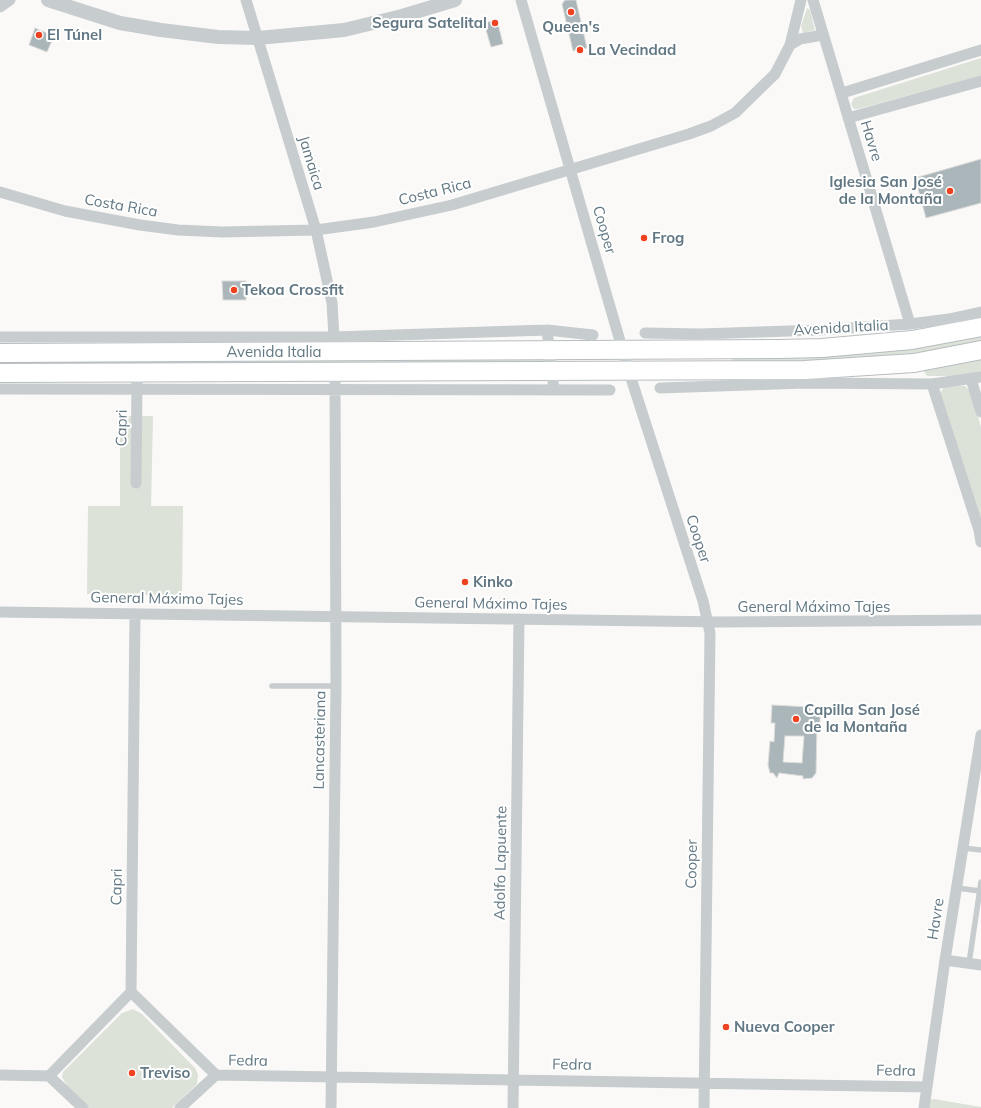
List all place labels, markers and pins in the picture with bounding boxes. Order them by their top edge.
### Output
marker: Queen's [566,7,576,17]
place label: Segura Satelital [372,14,487,32]
marker: Segura Satelital [490,18,500,28]
place label: Queen's [542,18,600,36]
place label: El Túnel [47,26,102,44]
marker: El Túnel [34,30,44,40]
place label: La Vecindad [588,41,676,59]
marker: La Vecindad [575,45,585,55]
place label: Iglesia San José de la Montaña [829,173,942,208]
marker: Iglesia San José de la Montaña [945,186,955,196]
place label: Frog [652,229,684,247]
marker: Frog [639,233,649,243]
place label: Tekoa Crossfit [242,281,344,299]
marker: Tekoa Crossfit [229,285,239,295]
place label: Kinko [473,573,513,591]
marker: Kinko [460,577,470,587]
place label: Capilla San José de la Montaña [804,701,920,736]
marker: Capilla San José de la Montaña [791,714,801,724]
place label: Nueva Cooper [734,1018,835,1036]
marker: Nueva Cooper [721,1022,731,1032]
place label: Treviso [140,1064,190,1082]
marker: Treviso [127,1068,137,1078]

